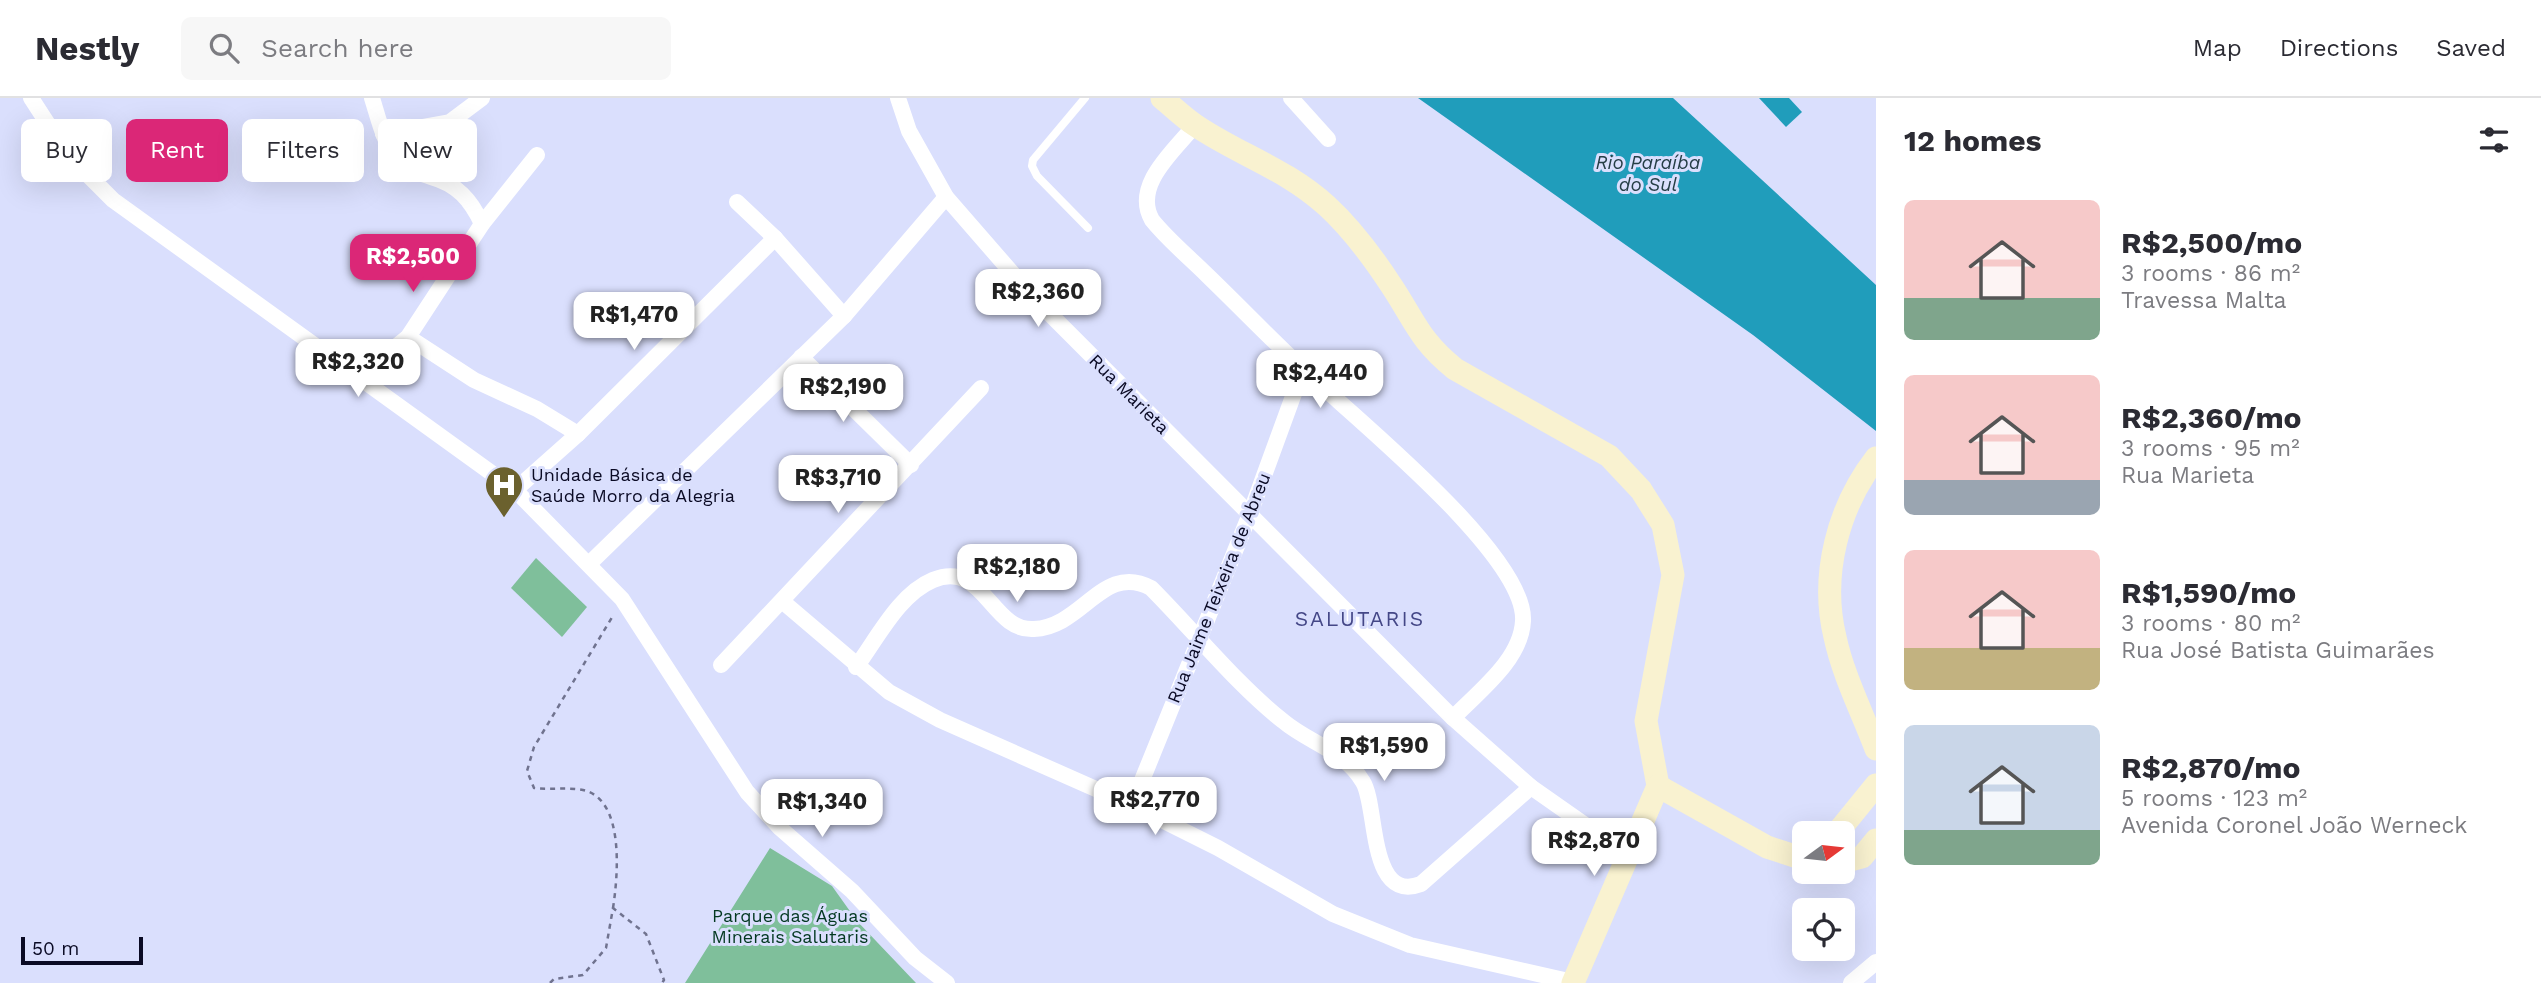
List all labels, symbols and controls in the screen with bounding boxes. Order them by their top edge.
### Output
search box [181,17,671,80]
text: Nestly [35,29,139,68]
icon: search [205,29,243,67]
text: Search here [261,33,414,63]
text: Map [2193,34,2242,62]
text: Directions [2280,34,2398,62]
text: Saved [2436,34,2506,62]
chip: Buy [21,119,112,182]
chip: Rent [126,119,228,182]
chip: Filters [242,119,364,182]
chip: New [378,119,477,182]
icon: filters [2475,121,2513,159]
text: 12 homes [1904,123,2042,158]
water label: Rio Paraíba do Sul [1596,151,1701,196]
text: R$2,500/mo [2121,225,2302,260]
icon: home [1960,228,2044,312]
pin: R$2,500 [348,234,478,294]
text: R$2,500 [366,243,460,270]
text: 3 rooms · 86 m² [2121,260,2300,287]
pin: R$2,360 [973,270,1103,329]
text: R$2,360 [991,278,1085,305]
text: Travessa Malta [2121,287,2287,314]
pin: R$1,470 [569,292,699,352]
text: R$1,470 [590,301,679,328]
pin: R$2,320 [293,340,423,399]
text: R$2,320 [311,348,405,375]
street label: Rua Marieta [1085,349,1174,438]
pin: R$2,440 [1255,350,1385,410]
text: R$2,440 [1272,359,1368,386]
pin: R$2,190 [778,364,908,424]
text: R$2,190 [799,373,887,400]
text: R$2,360/mo [2121,400,2302,435]
icon: home [1960,403,2044,487]
text: 3 rooms · 95 m² [2121,435,2300,462]
pin: R$3,710 [773,456,903,515]
text: Rua Marieta [2121,462,2254,489]
hospital icon: Unidade Básica de Saúde Morro da Alegria [483,464,525,519]
place label: Unidade Básica de Saúde Morro da Alegria [531,464,735,506]
text: R$3,710 [794,464,882,491]
street label: Rua Jaime Teixeira de Abreu [1163,470,1274,706]
pin: R$2,180 [952,545,1082,604]
text: R$2,180 [973,553,1061,580]
text: R$1,590/mo [2121,575,2296,610]
icon: home [1960,578,2044,662]
district label: SALUTARIS [1295,606,1425,631]
text: 3 rooms · 80 m² [2121,610,2300,637]
text: Rua José Batista Guimarães [2121,637,2435,664]
pin: R$1,590 [1319,724,1449,783]
text: R$1,590 [1339,732,1429,759]
text: R$2,870/mo [2121,750,2301,785]
icon: home [1960,753,2044,837]
pin: R$2,770 [1090,778,1220,837]
pin: R$1,340 [757,780,887,839]
text: 5 rooms · 123 m² [2121,785,2307,812]
text: R$2,770 [1110,786,1200,813]
text: R$1,340 [777,788,867,815]
text: Avenida Coronel João Werneck [2121,812,2467,839]
pin: R$2,870 [1529,818,1659,878]
north arrow [1792,821,1855,884]
map controls [1792,821,1855,961]
text: R$2,870 [1548,827,1640,854]
button: locate [1792,898,1855,961]
park label: Parque das Águas Minerais Salutaris [712,905,868,947]
scale bar [21,934,144,966]
text: 50 m [32,937,79,960]

